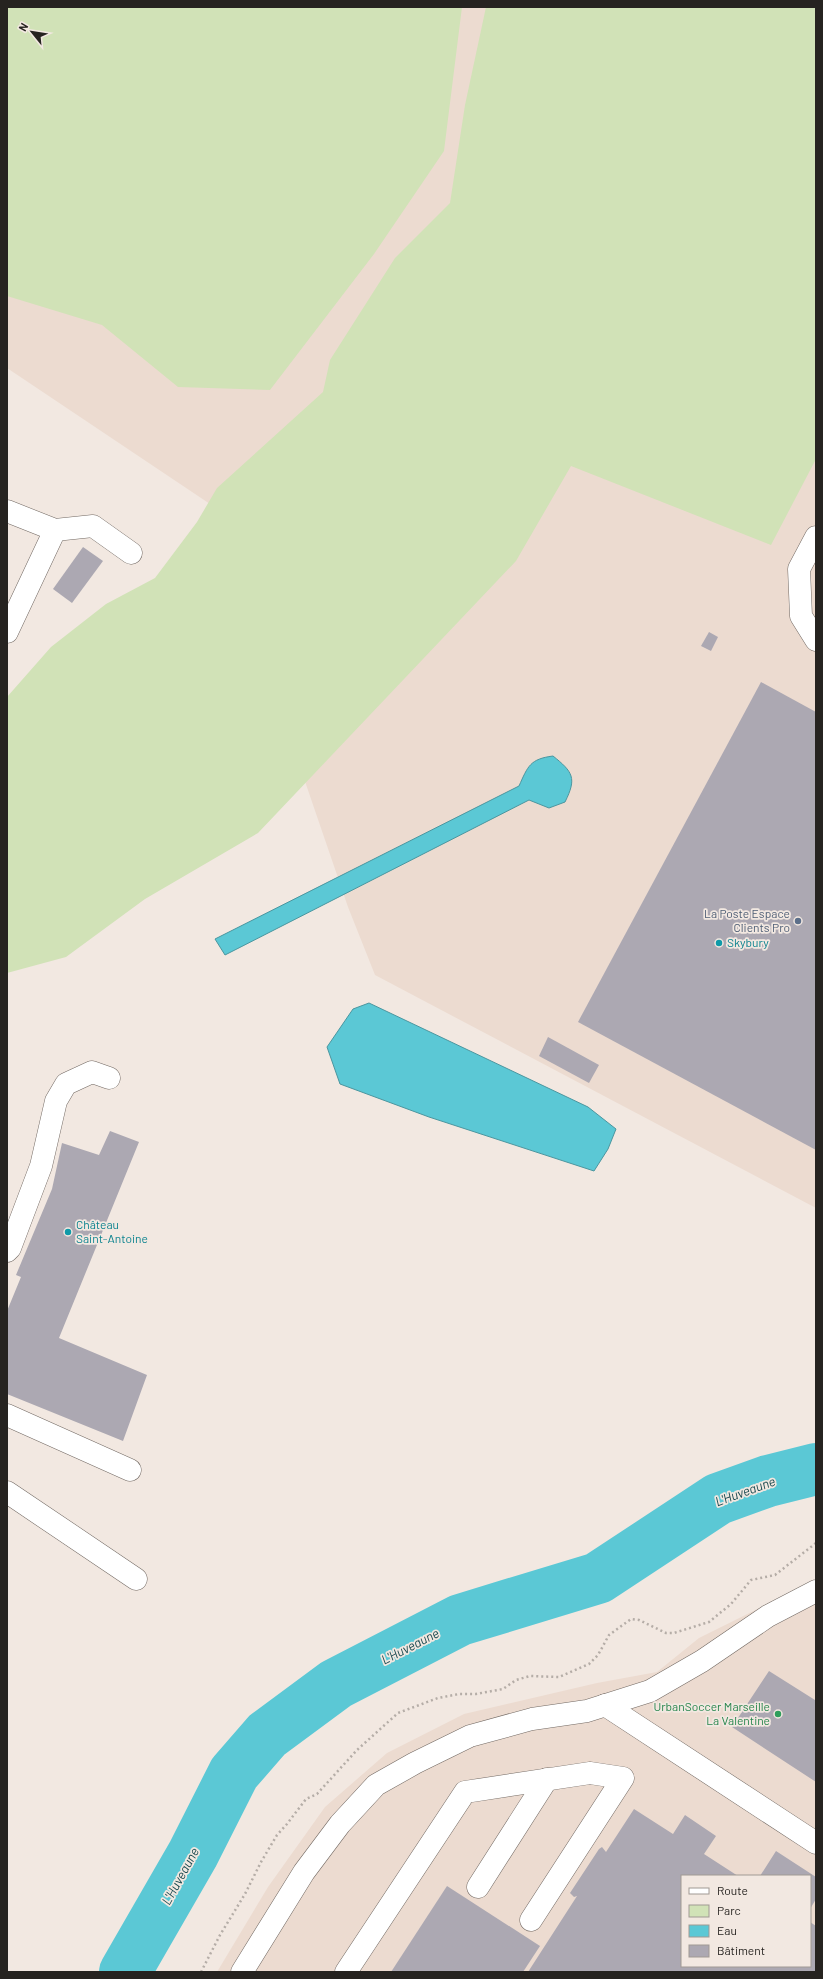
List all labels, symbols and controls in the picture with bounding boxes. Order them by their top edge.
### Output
north arrow [12,12,52,52]
text: N [15,20,30,33]
place label: La Poste Espace Clients Pro [704,906,790,934]
marker: La Poste Espace Clients Pro [793,916,803,926]
place label: Skybury [727,935,769,949]
marker: Skybury [714,938,724,948]
place label: Château Saint-Antoine [76,1217,148,1245]
marker: Château Saint-Antoine [63,1227,73,1237]
water label: L'Huveaune [713,1473,778,1509]
water label: L'Huveaune [378,1624,442,1667]
place label: UrbanSoccer Marseille La Valentine [653,1699,770,1727]
marker: UrbanSoccer Marseille La Valentine [773,1709,783,1719]
water label: L'Huveaune [158,1844,202,1907]
legend [681,1875,811,1967]
text: Route [717,1883,748,1897]
text: Parc [717,1903,741,1917]
text: Eau [717,1923,737,1937]
text: Bâtiment [717,1943,765,1957]

